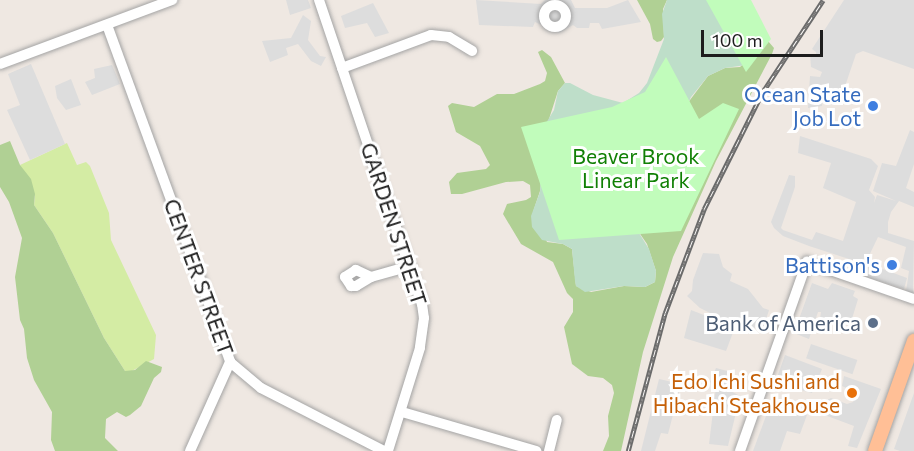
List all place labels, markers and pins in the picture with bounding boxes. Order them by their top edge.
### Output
place label: Ocean State Job Lot [744,81,861,131]
marker: Ocean State Job Lot [866,99,880,113]
place label: Battison's [785,252,880,278]
marker: Battison's [885,258,899,272]
place label: Bank of America [705,310,861,336]
marker: Bank of America [866,316,880,330]
place label: Edo Ichi Sushi and Hibachi Steakhouse [653,368,840,418]
marker: Edo Ichi Sushi and Hibachi Steakhouse [845,386,859,400]

